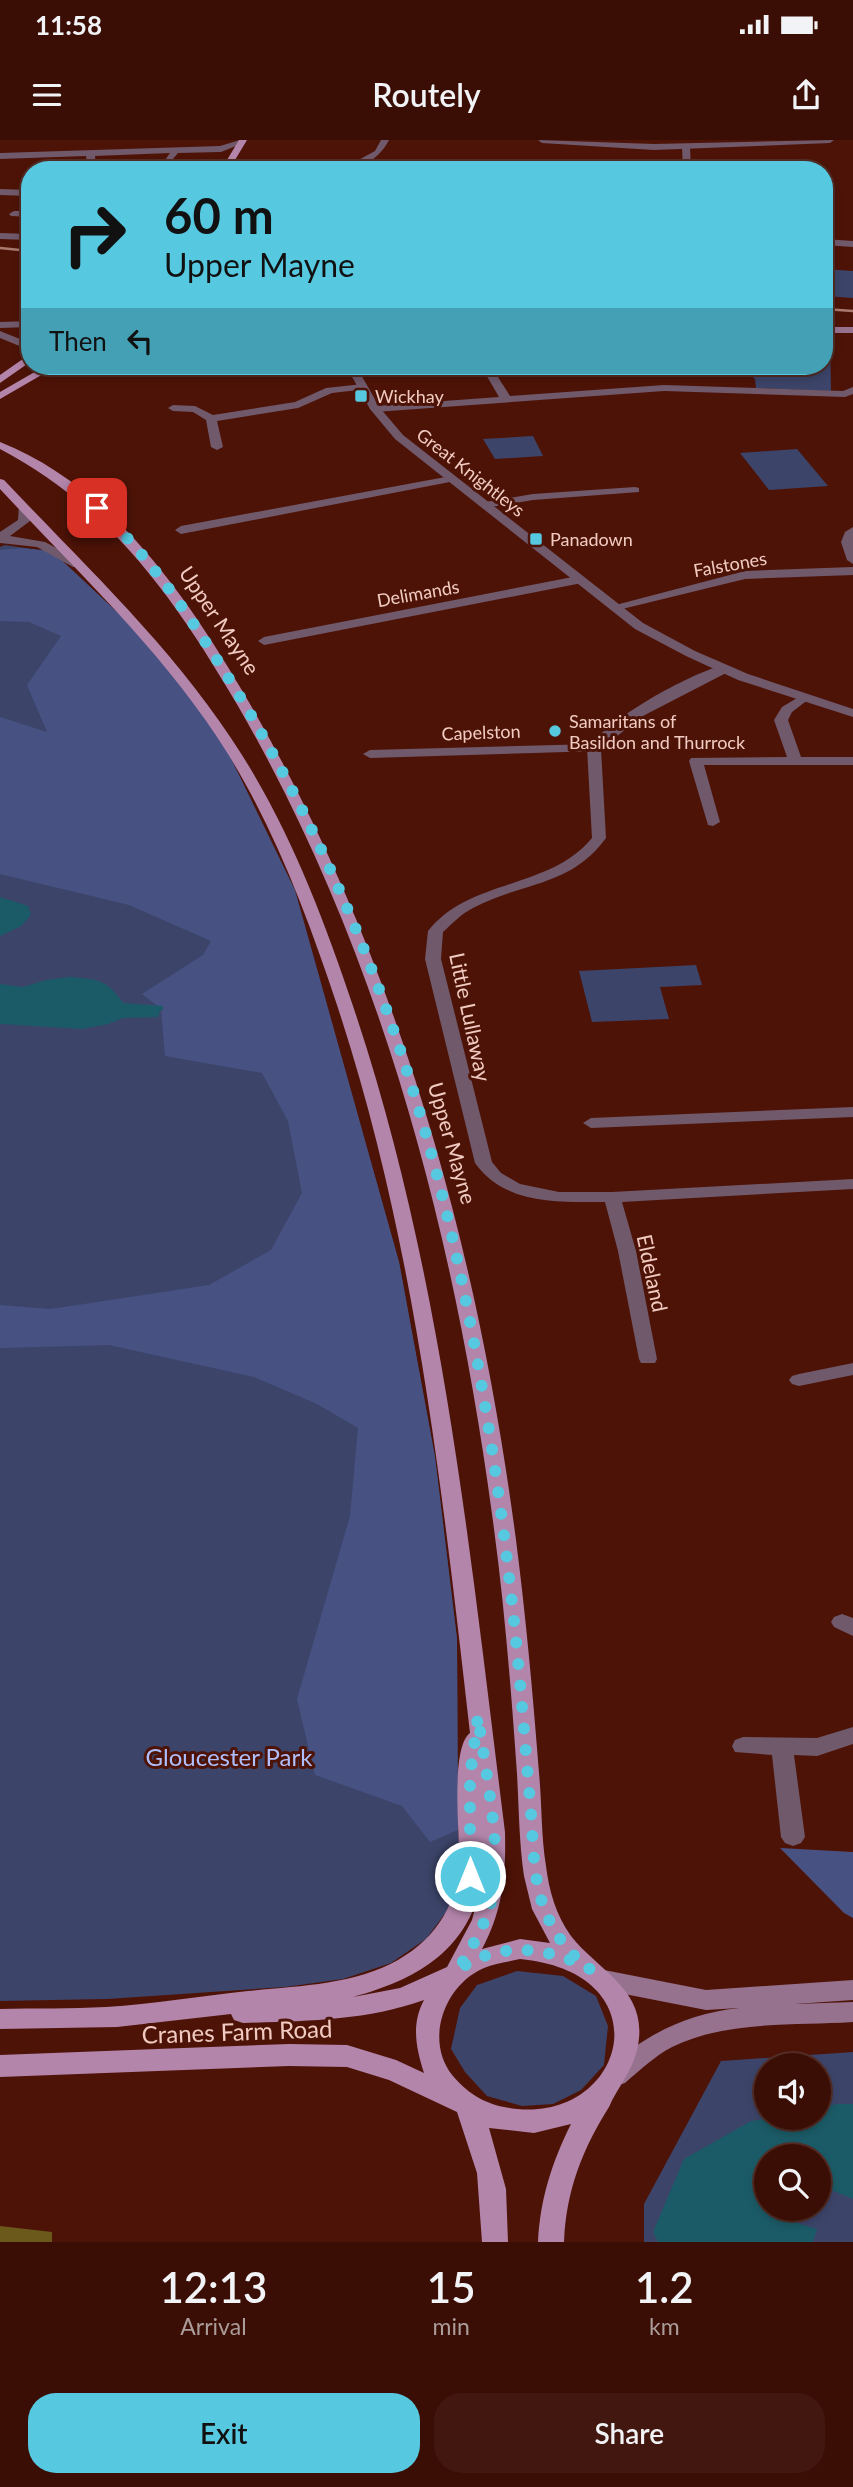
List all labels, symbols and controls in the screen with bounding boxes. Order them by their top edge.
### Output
text: 11:58 [35,9,102,41]
text: Routely [372,75,481,114]
icon: menu [28,76,66,114]
icon: share [787,76,825,114]
text: 60 m [164,186,274,244]
icon: right [49,189,140,280]
text: Upper Mayne [164,245,355,284]
icon: left [121,322,159,360]
text: Then [49,325,107,357]
place label: Wickhay [375,385,444,407]
marker: Wickhay [353,388,369,404]
street label: Great Knightleys [413,423,530,521]
pin [67,478,127,538]
icon: arrive [78,489,116,527]
place label: Panadown [550,528,633,550]
marker: Panadown [528,531,544,547]
street label: Falstones [692,547,768,581]
street label: Upper Mayne [175,561,265,679]
street label: Delimands [375,575,461,611]
place label: Samaritans of Basildon and Thurrock [569,710,746,753]
street label: Capelston [441,720,521,744]
marker: Samaritans of Basildon and Thurrock [547,723,563,739]
street label: Little Lullaway [445,950,497,1084]
street label: Upper Mayne [424,1079,482,1207]
street label: Eldeland [633,1232,673,1314]
park label: Gloucester Park [146,1742,313,1771]
position arrow [433,1839,507,1913]
street label: Cranes Farm Road [141,2013,333,2049]
map controls [754,2053,831,2221]
button: sound [754,2053,831,2130]
button: search [754,2144,831,2221]
text: 12:13 [159,2262,267,2312]
text: 15 [427,2262,476,2312]
text: 1.2 [635,2262,694,2312]
text: Arrival [180,2312,247,2340]
text: min [433,2312,470,2340]
text: km [649,2312,680,2340]
button: Exit [28,2393,420,2473]
button: Share [434,2393,825,2473]

